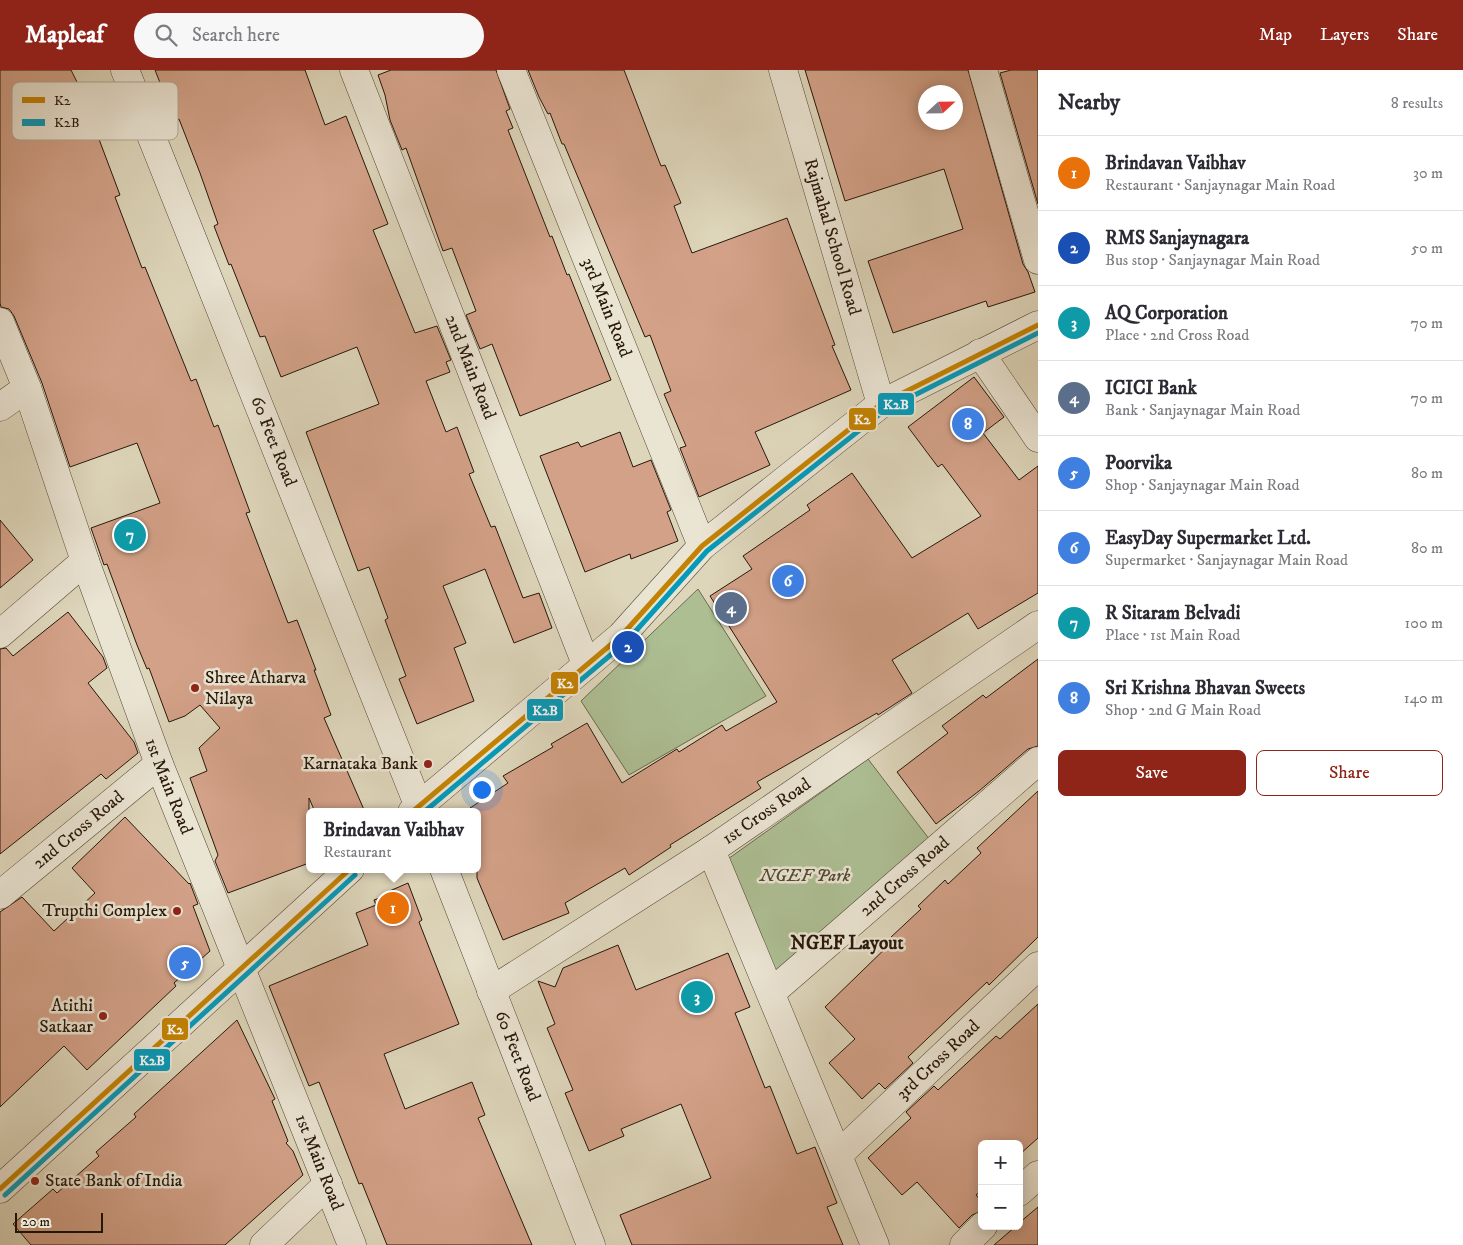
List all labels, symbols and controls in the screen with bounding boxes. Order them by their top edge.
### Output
search box [134,13,484,58]
text: Mapleaf [25,20,104,50]
icon: search [152,21,180,49]
text: Search here [192,24,280,47]
text: Map [1259,24,1292,46]
text: Layers [1320,24,1369,46]
text: Share [1397,24,1438,46]
legend [12,82,178,140]
north arrow [918,85,963,130]
text: Nearby [1058,90,1120,116]
text: K2 [54,92,71,110]
text: 8 results [1391,93,1443,113]
text: K2B [54,114,80,132]
text: Brindavan Vaibhav [1105,152,1246,175]
street label: Rajmahal School Road [799,156,865,318]
text: 1 [1071,163,1077,183]
text: 30 m [1413,163,1443,183]
text: Restaurant · Sanjaynagar Main Road [1105,175,1335,195]
text: RMS Sanjaynagara [1105,227,1249,250]
text: 2 [1070,238,1078,258]
text: 50 m [1411,238,1443,258]
text: Bus stop · Sanjaynagar Main Road [1105,250,1320,270]
street label: 3rd Main Road [576,255,636,361]
text: AQ Corporation [1105,302,1228,325]
street label: 2nd Main Road [440,312,500,423]
text: 3 [1071,313,1077,333]
text: 70 m [1411,313,1443,333]
text: Place · 2nd Cross Road [1105,325,1249,345]
text: ICICI Bank [1105,377,1197,400]
text: 4 [1069,388,1079,408]
text: 70 m [1411,388,1443,408]
line badge: K2B [877,392,915,416]
street label: 60 Feet Road [245,393,301,490]
text: K2B [883,396,909,414]
text: Bank · Sanjaynagar Main Road [1105,400,1300,420]
pin: 8 [952,405,984,443]
line badge: K2 [848,407,877,431]
text: K2 [854,411,871,429]
text: Poorvika [1105,452,1172,475]
text: 5 [1070,463,1078,483]
text: 80 m [1411,463,1443,483]
text: Shop · Sanjaynagar Main Road [1105,475,1300,495]
pin: 7 [114,516,146,554]
text: EasyDay Supermarket Ltd. [1105,527,1311,550]
text: 6 [1070,538,1078,558]
text: 80 m [1411,538,1443,558]
text: Supermarket · Sanjaynagar Main Road [1105,550,1348,570]
pin: 6 [772,562,804,600]
pin: 4 [715,589,747,627]
text: R Sitaram Belvadi [1105,602,1240,625]
text: 7 [1070,613,1078,633]
text: 100 m [1405,613,1443,633]
text: Place · 1st Main Road [1105,625,1240,645]
pin: 2 [612,628,644,666]
place label: Shree Atharva Nilaya [205,667,307,710]
line badge: K2 [550,671,579,695]
text: K2 [557,675,574,693]
text: Sri Krishna Bhavan Sweets [1105,677,1305,700]
marker: Shree Atharva Nilaya [189,682,201,694]
text: 8 [1070,688,1078,708]
text: 140 m [1404,688,1443,708]
line badge: K2B [526,698,564,722]
text: Shop · 2nd G Main Road [1105,700,1261,720]
text: K2B [532,702,558,720]
street label: 1st Main Road [140,735,197,838]
button: Save [1058,750,1246,796]
button: Share [1256,750,1443,796]
place label: Karnataka Bank [303,753,418,775]
marker: Karnataka Bank [422,758,434,770]
street label: 1st Cross Road [718,773,815,850]
your location [469,777,495,803]
street label: 2nd Cross Road [29,786,129,874]
popup [306,808,481,873]
text: Brindavan Vaibhav [323,819,464,842]
street label: 2nd Cross Road [856,832,954,921]
text: Restaurant [323,842,392,862]
park label: NGEF Park [759,865,851,887]
pin: 1 [377,889,409,927]
place label: Trupthi Complex [42,900,167,922]
marker: Trupthi Complex [171,905,183,917]
district label: NGEF Layout [791,932,904,955]
pin: 5 [169,944,201,982]
pin: 3 [681,978,713,1016]
place label: Atithi Satkaar [39,995,93,1038]
street label: 60 Feet Road [490,1008,545,1105]
marker: Atithi Satkaar [97,1010,109,1022]
street label: 3rd Cross Road [892,1016,985,1105]
line badge: K2 [161,1017,189,1041]
text: K2 [167,1021,184,1039]
line badge: K2B [133,1048,171,1072]
text: K2B [139,1052,165,1070]
street label: 1st Main Road [290,1111,348,1214]
map controls [978,1140,1023,1230]
button: + [978,1140,1023,1185]
place label: State Bank of India [45,1170,183,1192]
marker: State Bank of India [29,1175,41,1187]
button: − [978,1185,1023,1230]
scale bar [15,1210,102,1233]
text: 20 m [22,1213,50,1231]

